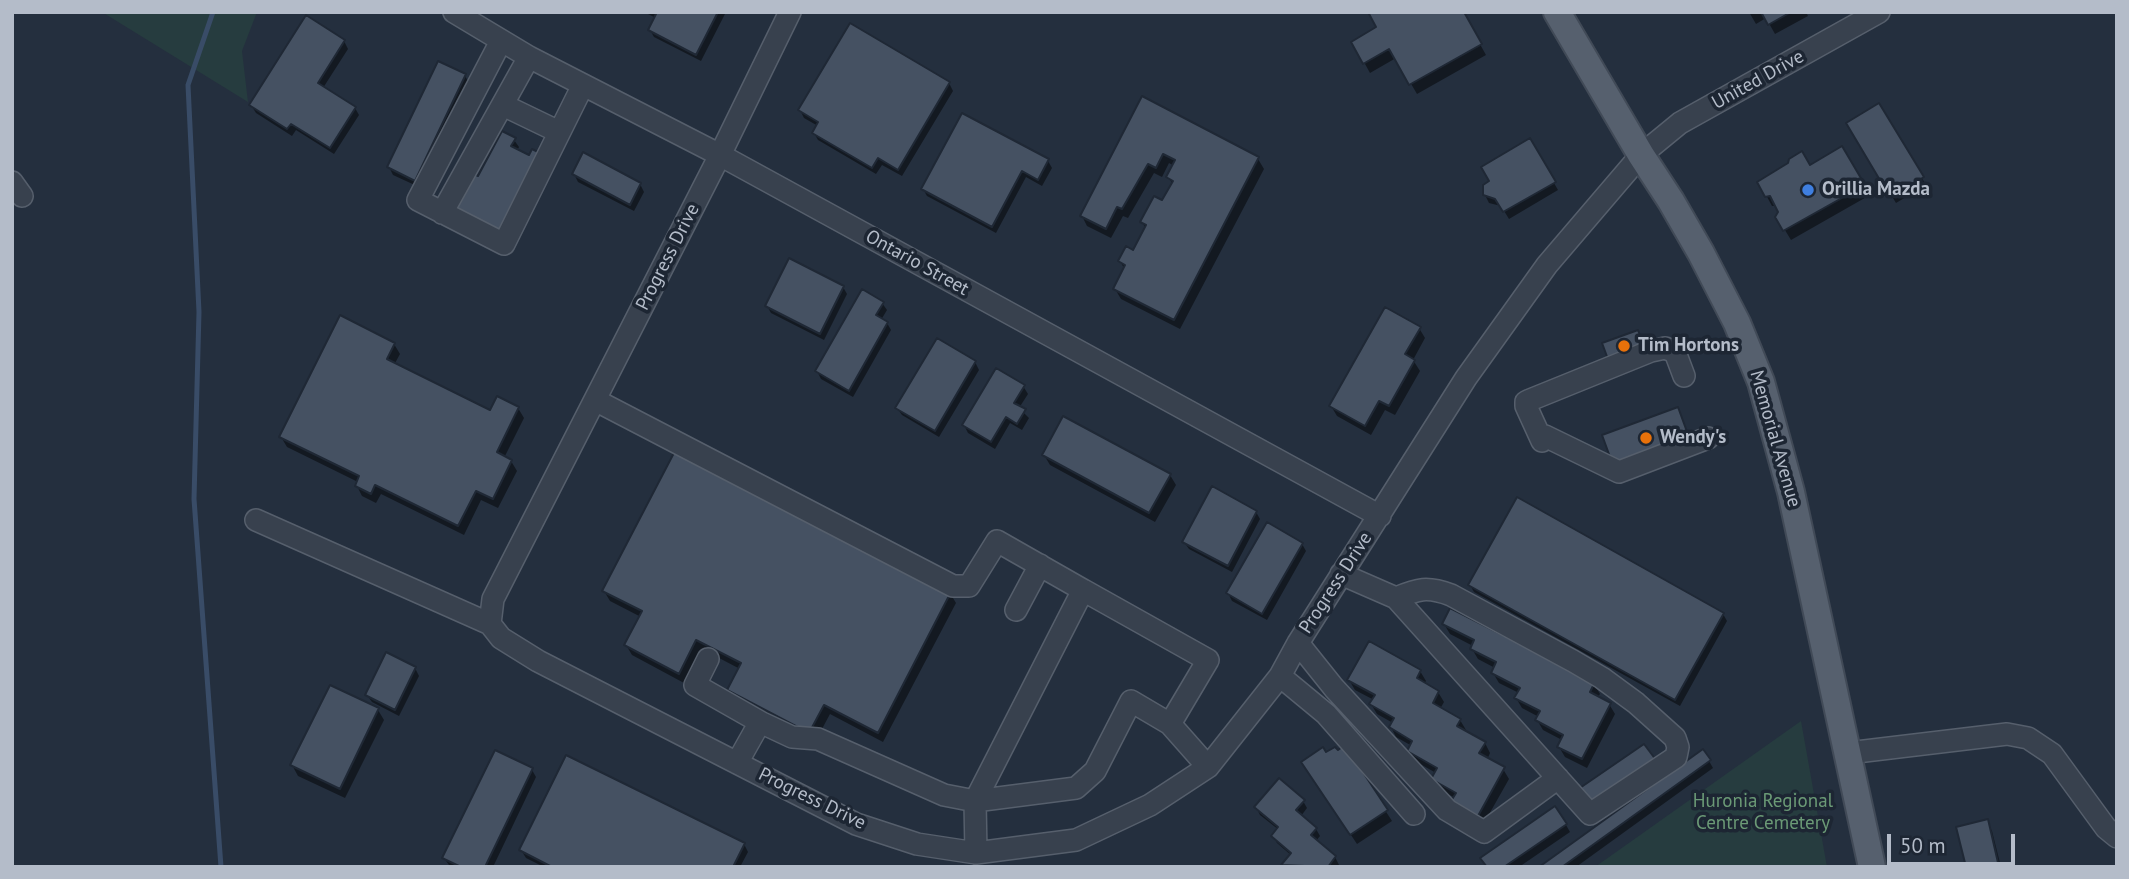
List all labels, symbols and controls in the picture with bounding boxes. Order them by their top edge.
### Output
street label: United Drive [1708,45,1808,115]
place label: Orillia Mazda [1822,179,1930,201]
marker: Orillia Mazda [1800,182,1816,198]
street label: Progress Drive [631,200,705,314]
street label: Ontario Street [861,225,973,301]
place label: Tim Hortons [1638,335,1739,357]
marker: Tim Hortons [1616,338,1632,354]
street label: Memorial Avenue [1745,368,1805,510]
place label: Wendy's [1660,427,1726,449]
marker: Wendy's [1638,430,1654,446]
street label: Progress Drive [1295,528,1377,638]
street label: Progress Drive [755,763,869,835]
park label: Huronia Regional Centre Cemetery [1693,791,1833,835]
scale bar [1891,820,2019,864]
text: 50 m [1900,832,1946,859]

